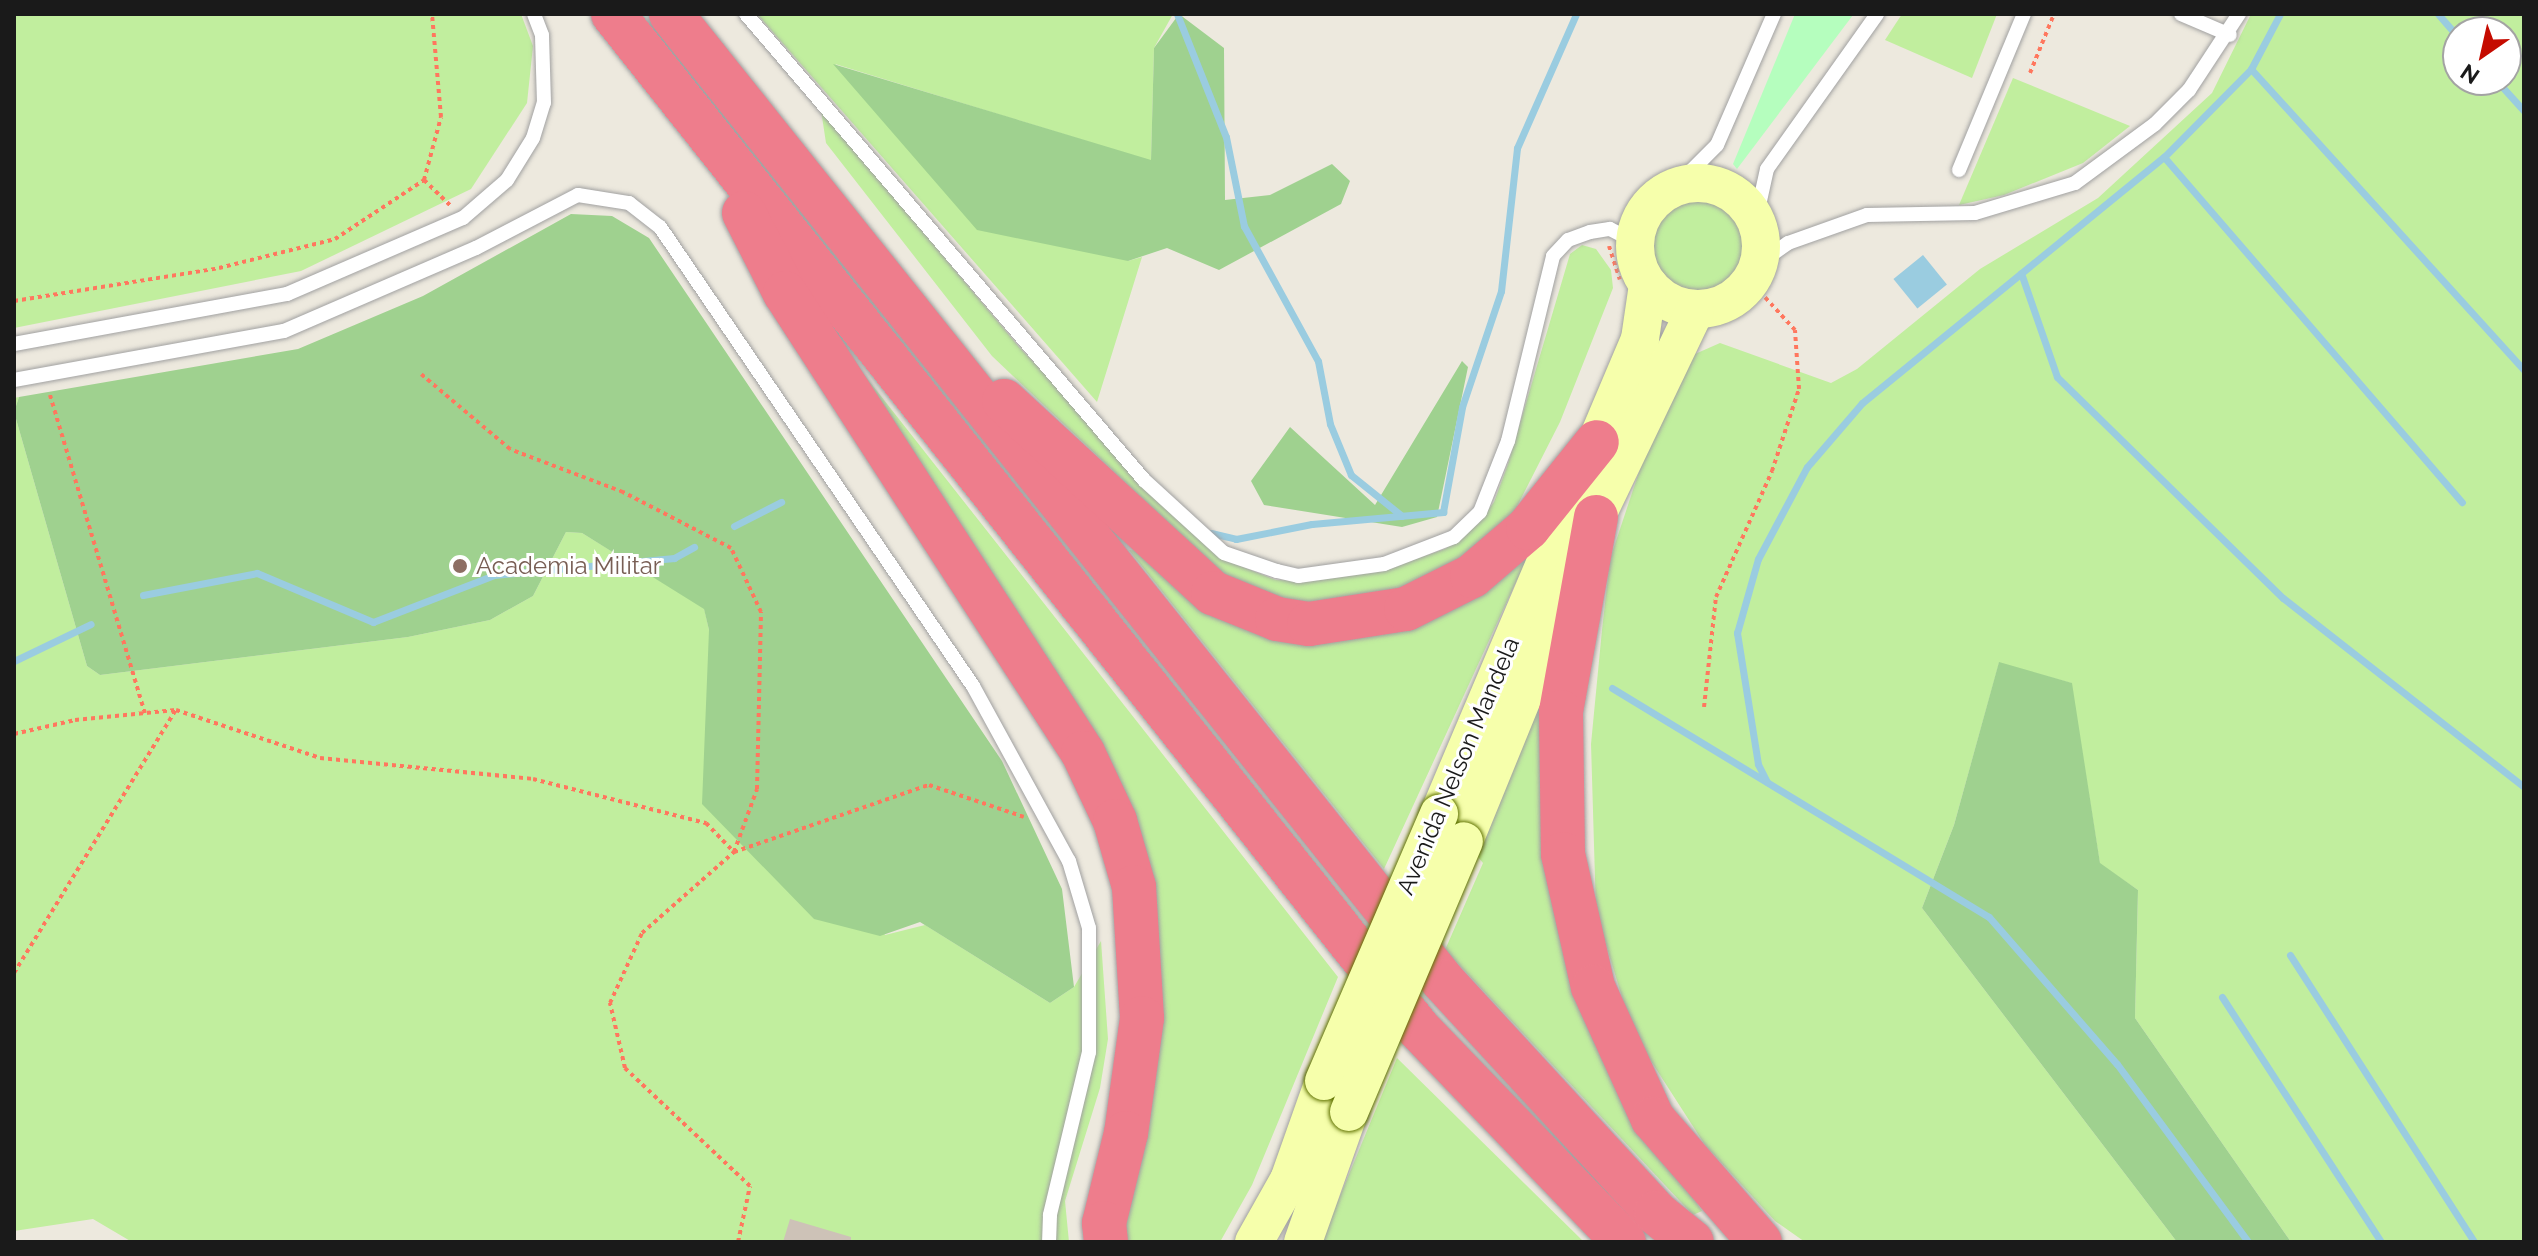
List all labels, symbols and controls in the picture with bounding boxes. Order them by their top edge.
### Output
north arrow [2442,16,2522,96]
text: N [2455,59,2484,90]
place label: Academia Militar [476,552,661,580]
marker: Academia Militar [451,557,469,575]
street label: Avenida Nelson Mandela [1391,633,1525,899]

